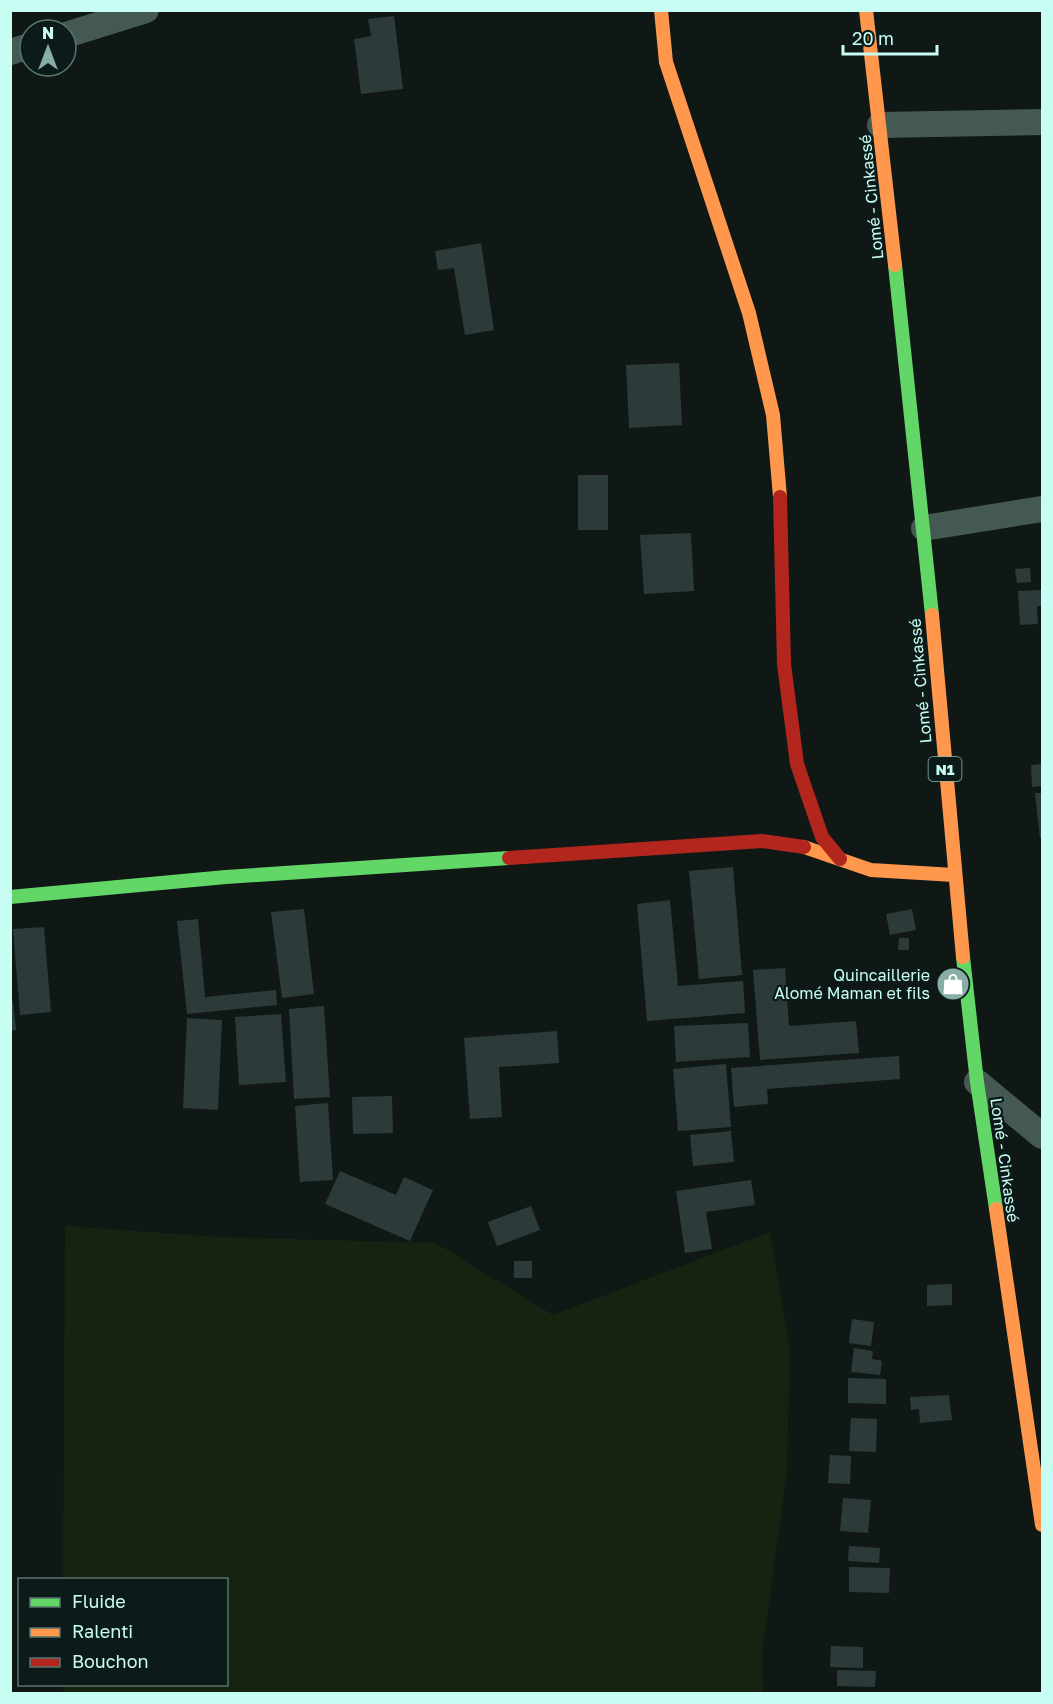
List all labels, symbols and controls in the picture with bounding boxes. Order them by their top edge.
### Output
north arrow [18,18,78,78]
scale bar [843,18,938,56]
text: N [42,23,54,43]
text: 20 m [852,27,894,49]
street label: Lomé - Cinkassé [855,134,887,260]
street label: Lomé - Cinkassé [905,618,935,744]
road number: N1 [928,757,962,781]
place label: Quincaillerie Alomé Maman et fils [774,965,930,1003]
shop icon: Quincaillerie Alomé Maman et fils [935,966,971,1002]
street label: Lomé - Cinkassé [986,1097,1024,1223]
legend [18,1578,228,1686]
text: Fluide [72,1590,126,1612]
text: Ralenti [72,1620,133,1642]
text: Bouchon [72,1650,149,1672]

